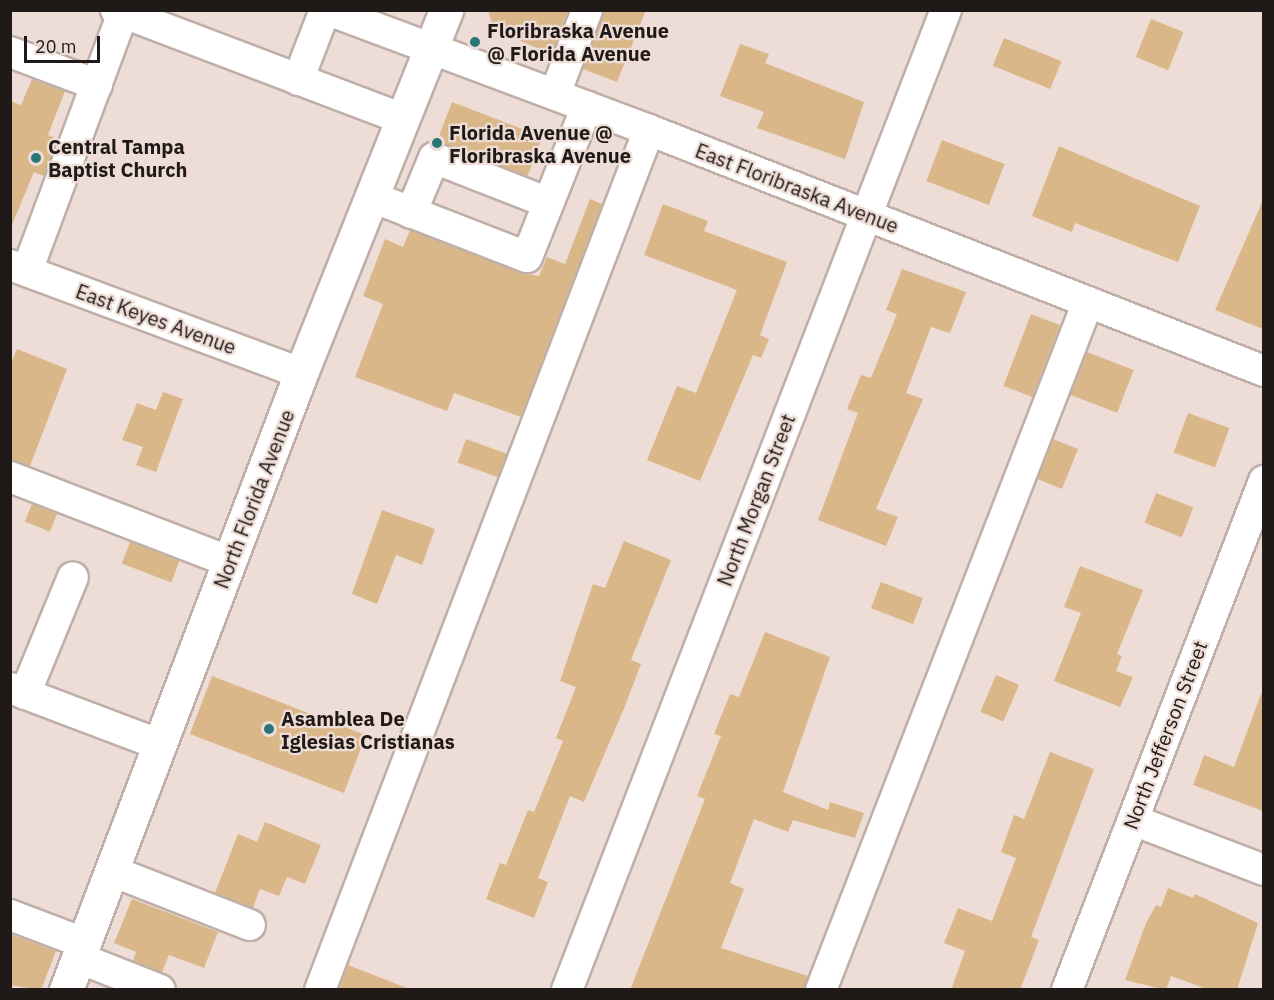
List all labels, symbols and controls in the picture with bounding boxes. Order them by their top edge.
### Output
place label: Floribraska Avenue @ Florida Avenue [487,19,669,66]
scale bar [27,24,104,62]
text: 20 m [35,35,77,58]
marker: Floribraska Avenue @ Florida Avenue [468,35,482,49]
place label: Florida Avenue @ Floribraska Avenue [449,120,631,167]
place label: Central Tampa Baptist Church [48,134,188,181]
marker: Florida Avenue @ Floribraska Avenue [430,136,444,150]
street label: East Floribraska Avenue [692,138,902,238]
marker: Central Tampa Baptist Church [29,151,43,165]
street label: East Keyes Avenue [73,279,239,359]
street label: North Florida Avenue [209,406,299,592]
street label: North Morgan Street [712,411,800,589]
street label: North Jefferson Street [1118,637,1212,833]
place label: Asamblea De Iglesias Cristianas [281,706,455,753]
marker: Asamblea De Iglesias Cristianas [262,722,276,736]

